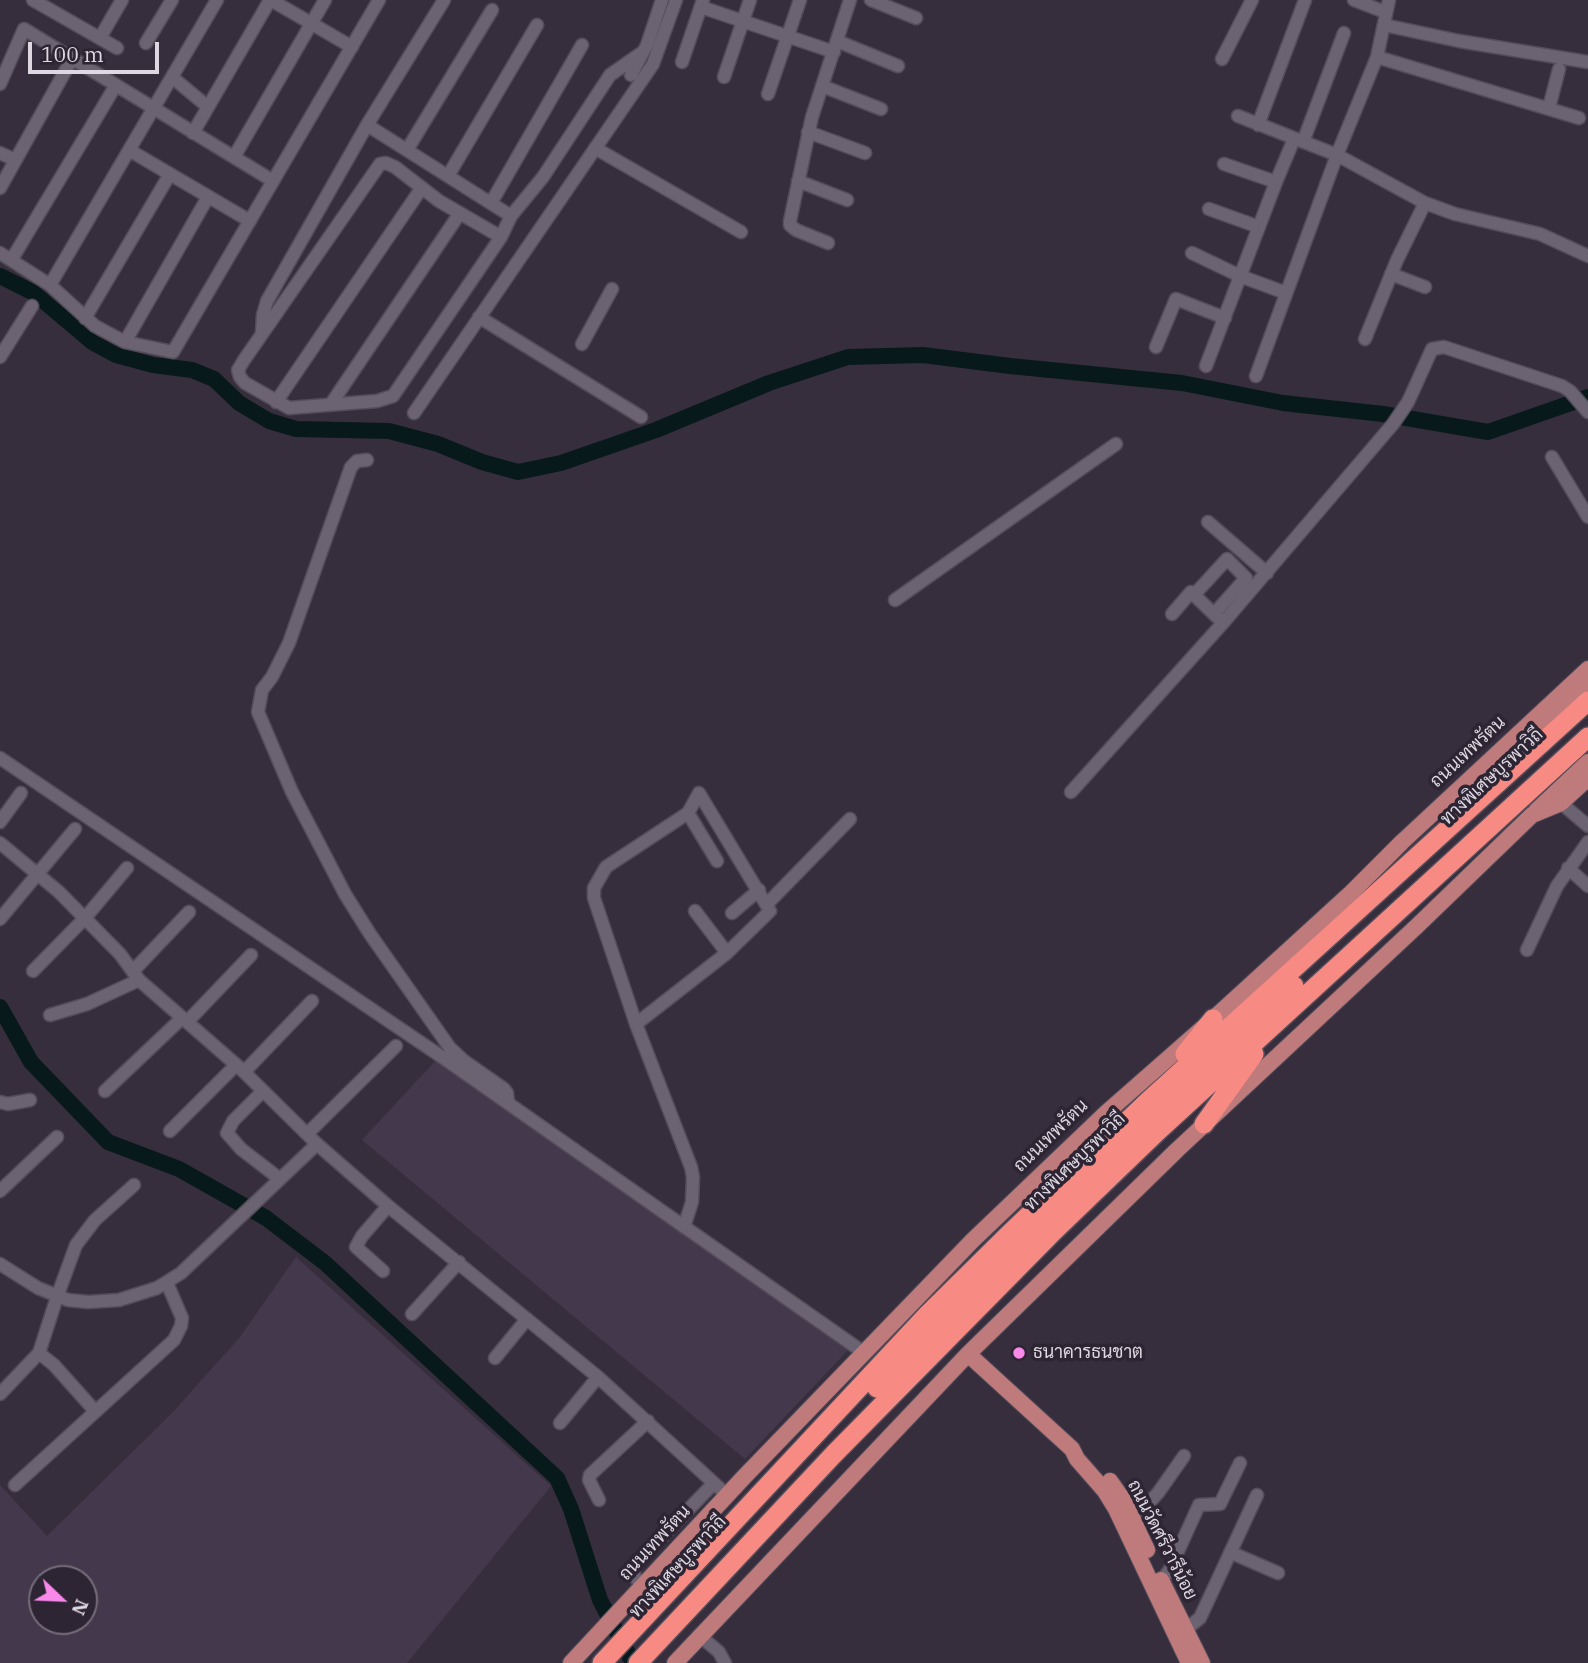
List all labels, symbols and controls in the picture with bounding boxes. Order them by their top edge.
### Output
scale bar [32,28,163,72]
text: 100 m [41,40,104,68]
street label: ถนนเทพรัตน [1426,712,1510,792]
street label: ทางพิเศษบูรพาวิถี [1436,724,1548,830]
street label: ถนนเทพรัตน [1009,1095,1093,1177]
street label: ทางพิเศษบูรพาวิถี [1020,1108,1130,1216]
place label: ธนาคารธนชาต [1033,1342,1143,1364]
marker: ธนาคารธนชาต [1011,1345,1027,1361]
street label: ถนนวัดศรีวารีน้อย [1122,1476,1202,1604]
street label: ถนนเทพรัตน [615,1501,695,1585]
street label: ทางพิเศษบูรพาวิถี [625,1511,731,1623]
north arrow [28,1565,98,1635]
text: N [67,1596,94,1619]

